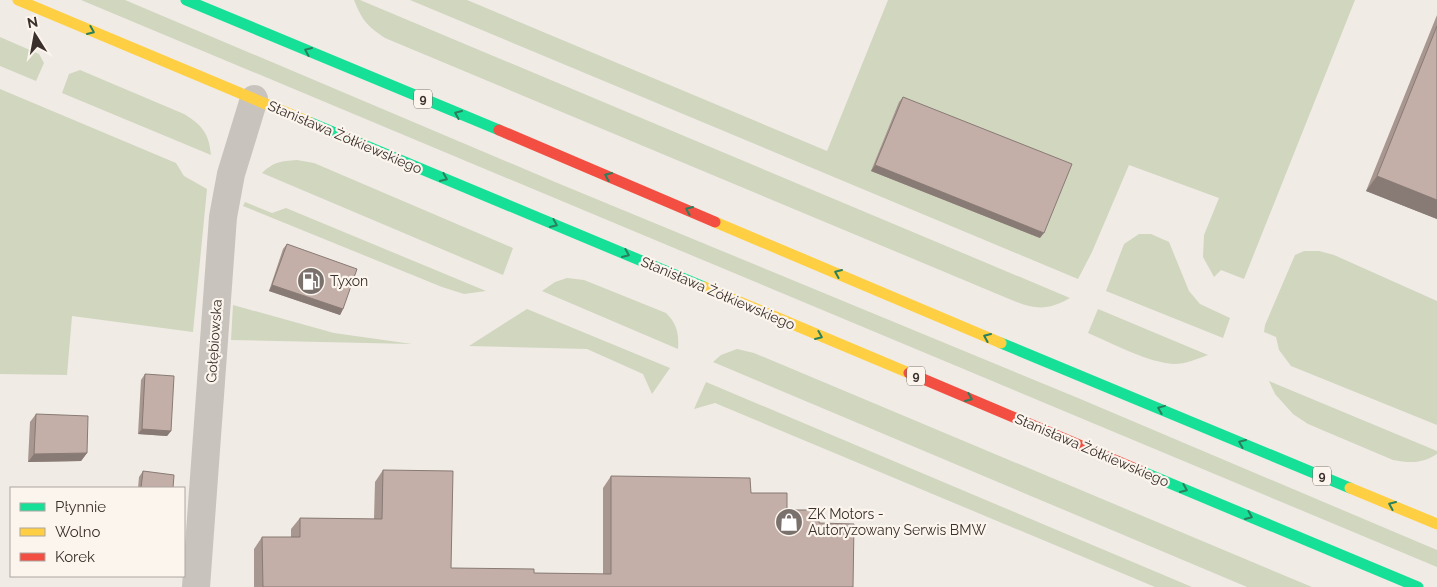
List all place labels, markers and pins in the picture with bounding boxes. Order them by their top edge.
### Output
fuel station icon: Tyxon [296,266,326,296]
place label: Tyxon [330,273,368,289]
place label: ZK Motors - Autoryzowany Serwis BMW [808,506,986,538]
shop icon: ZK Motors - Autoryzowany Serwis BMW [774,507,804,537]

